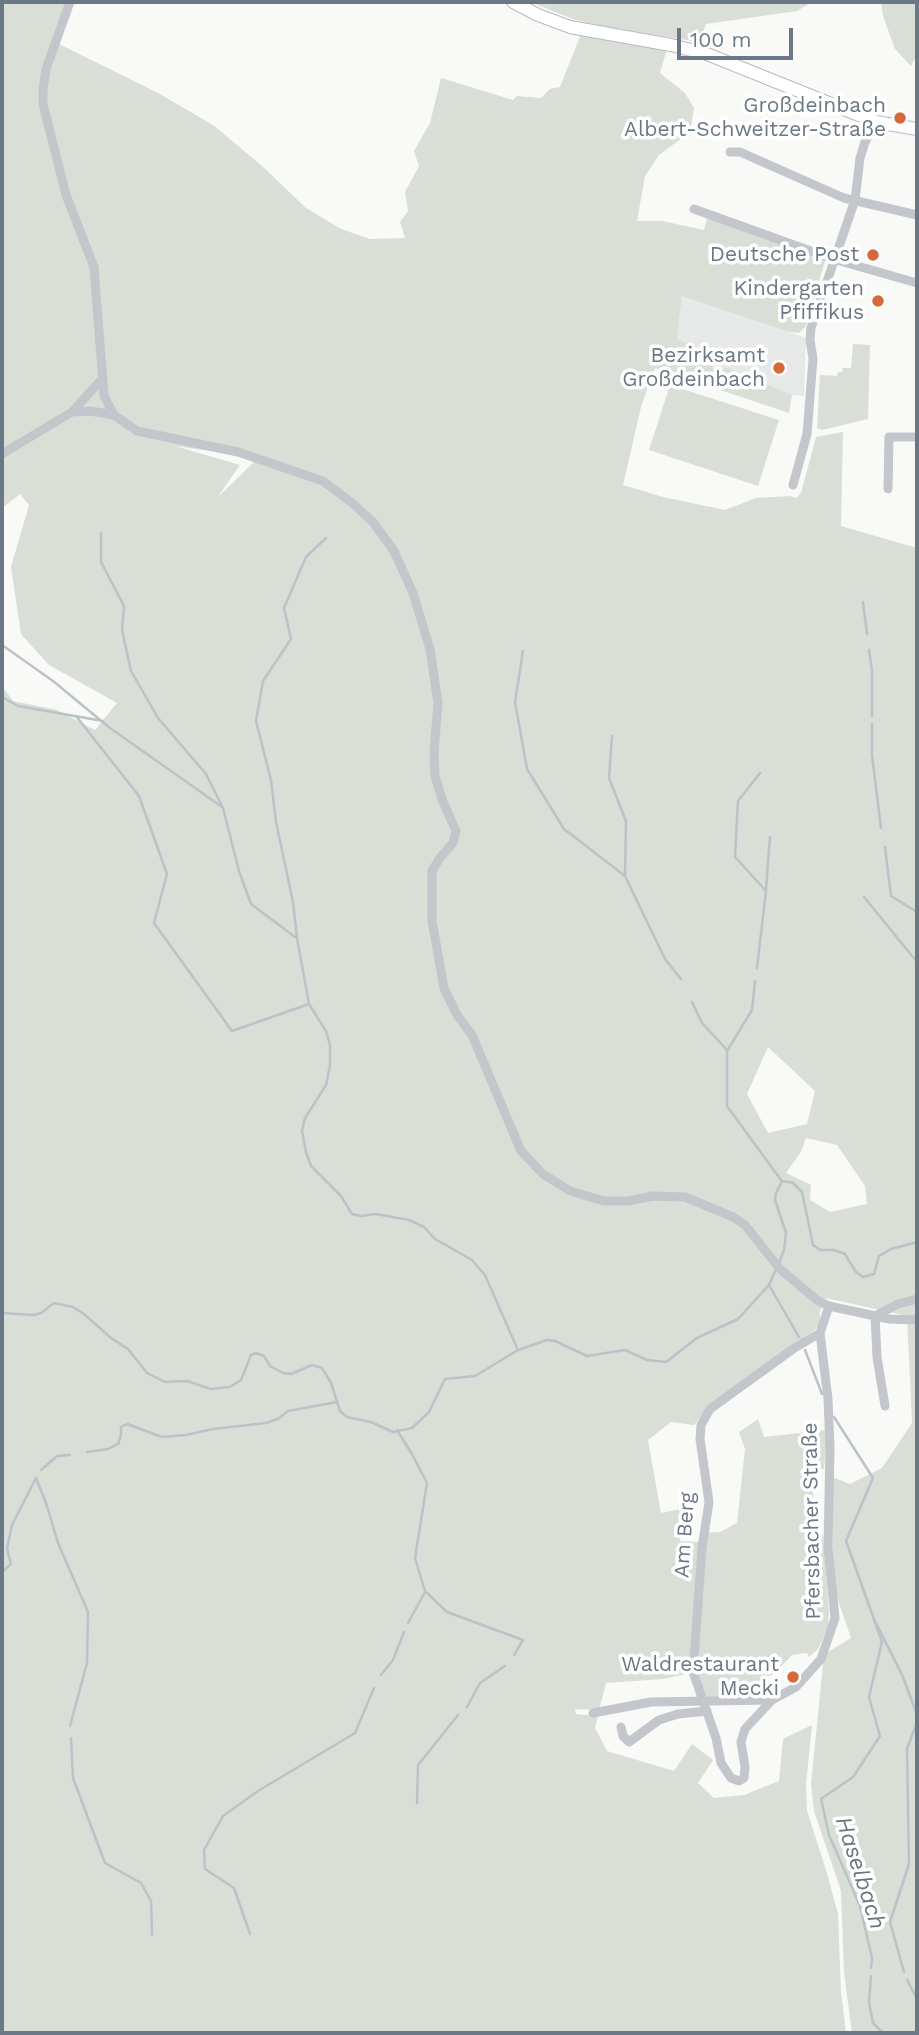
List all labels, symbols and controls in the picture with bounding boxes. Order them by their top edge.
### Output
scale bar [681,14,796,58]
text: 100 m [690,27,752,52]
place label: Großdeinbach Albert-Schweitzer-Straße [624,93,886,143]
marker: Großdeinbach Albert-Schweitzer-Straße [892,110,908,126]
place label: Deutsche Post [710,242,859,268]
marker: Deutsche Post [865,247,881,263]
place label: Kindergarten Pfiffikus [733,276,864,326]
marker: Kindergarten Pfiffikus [870,293,886,309]
place label: Bezirksamt Großdeinbach [622,343,765,393]
marker: Bezirksamt Großdeinbach [771,360,787,376]
street label: Pfersbacher Straße [798,1422,826,1620]
street label: Am Berg [669,1491,701,1579]
place label: Waldrestaurant Mecki [621,1652,779,1702]
marker: Waldrestaurant Mecki [785,1669,801,1685]
water label: Haselbach [829,1813,891,1933]

